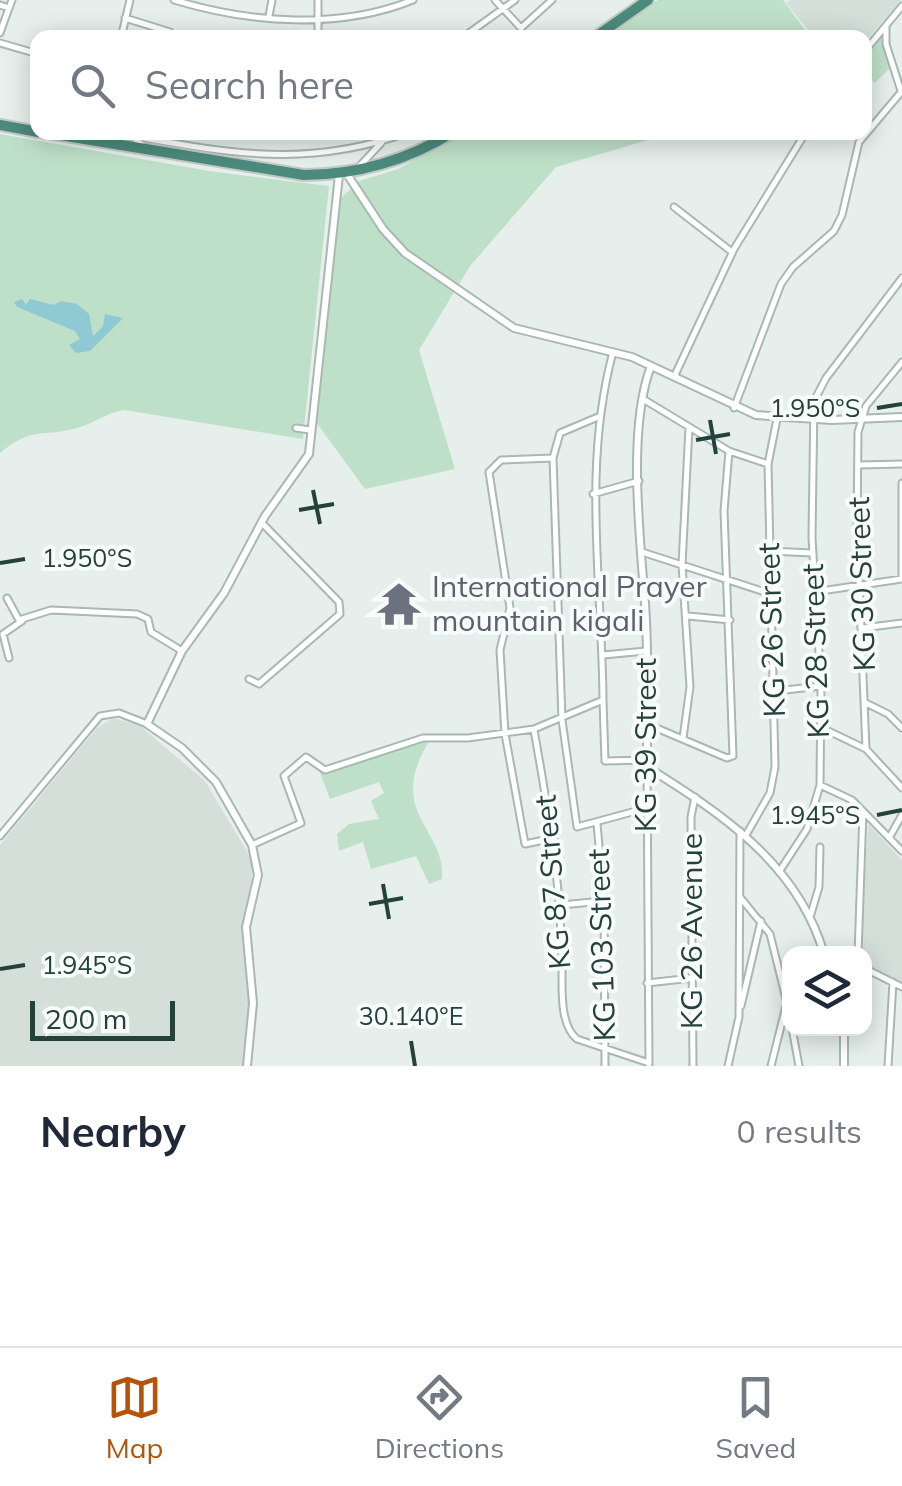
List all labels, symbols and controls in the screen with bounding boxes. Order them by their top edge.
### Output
search box [30,30,872,140]
icon: search [65,58,120,113]
text: Search here [145,61,354,109]
text: 1.950°S [770,392,860,423]
street label: KG 30 Street [839,496,883,672]
text: 1.950°S [42,542,132,573]
street label: KG 26 Street [749,542,793,718]
street label: KG 28 Street [793,563,837,739]
place label: International Prayer mountain kigali [432,567,707,639]
temple icon: International Prayer mountain kigali [375,580,423,628]
street label: KG 39 Street [626,658,664,832]
street label: KG 87 Street [525,793,579,971]
text: 1.945°S [770,799,860,830]
street label: KG 26 Avenue [672,833,710,1029]
street label: KG 103 Street [579,848,623,1042]
map controls [782,946,872,1036]
button: layers [782,946,872,1036]
text: 1.945°S [42,949,132,980]
scale bar [30,996,175,1040]
text: 30.140°E [359,1000,463,1031]
text: 200 m [45,1001,127,1036]
text: Nearby [40,1105,186,1158]
text: 0 results [737,1111,862,1151]
tab: Map [106,1370,163,1465]
tab: Directions [375,1370,504,1465]
tab: Saved [715,1370,796,1465]

